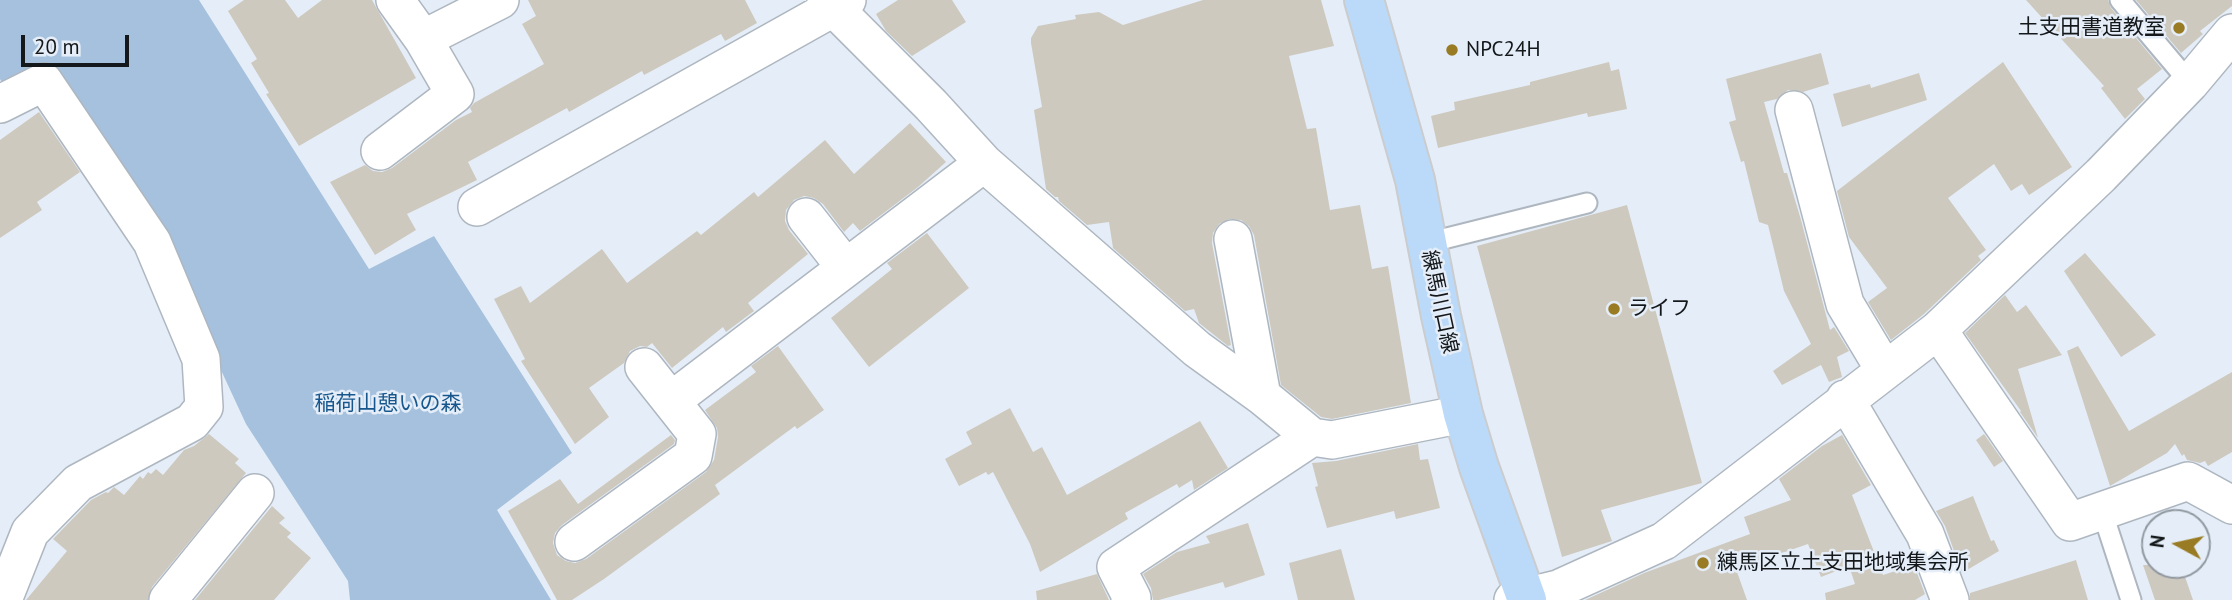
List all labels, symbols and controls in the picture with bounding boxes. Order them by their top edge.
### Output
place label: 土支田書道教室 [2018,15,2165,41]
marker: 土支田書道教室 [2171,20,2187,36]
scale bar [24,21,133,65]
text: 20 m [34,33,80,60]
place label: NPC24H [1466,37,1541,63]
marker: NPC24H [1444,42,1460,58]
street label: 練馬川口線 [1416,248,1462,356]
place label: ライフ [1628,296,1691,322]
marker: ライフ [1606,301,1622,317]
park label: 稲荷山憩いの森 [315,391,461,417]
north arrow [2141,509,2211,579]
text: N [2144,534,2170,549]
place label: 練馬区立土支田地域集会所 [1717,550,1969,576]
marker: 練馬区立土支田地域集会所 [1695,555,1711,571]

